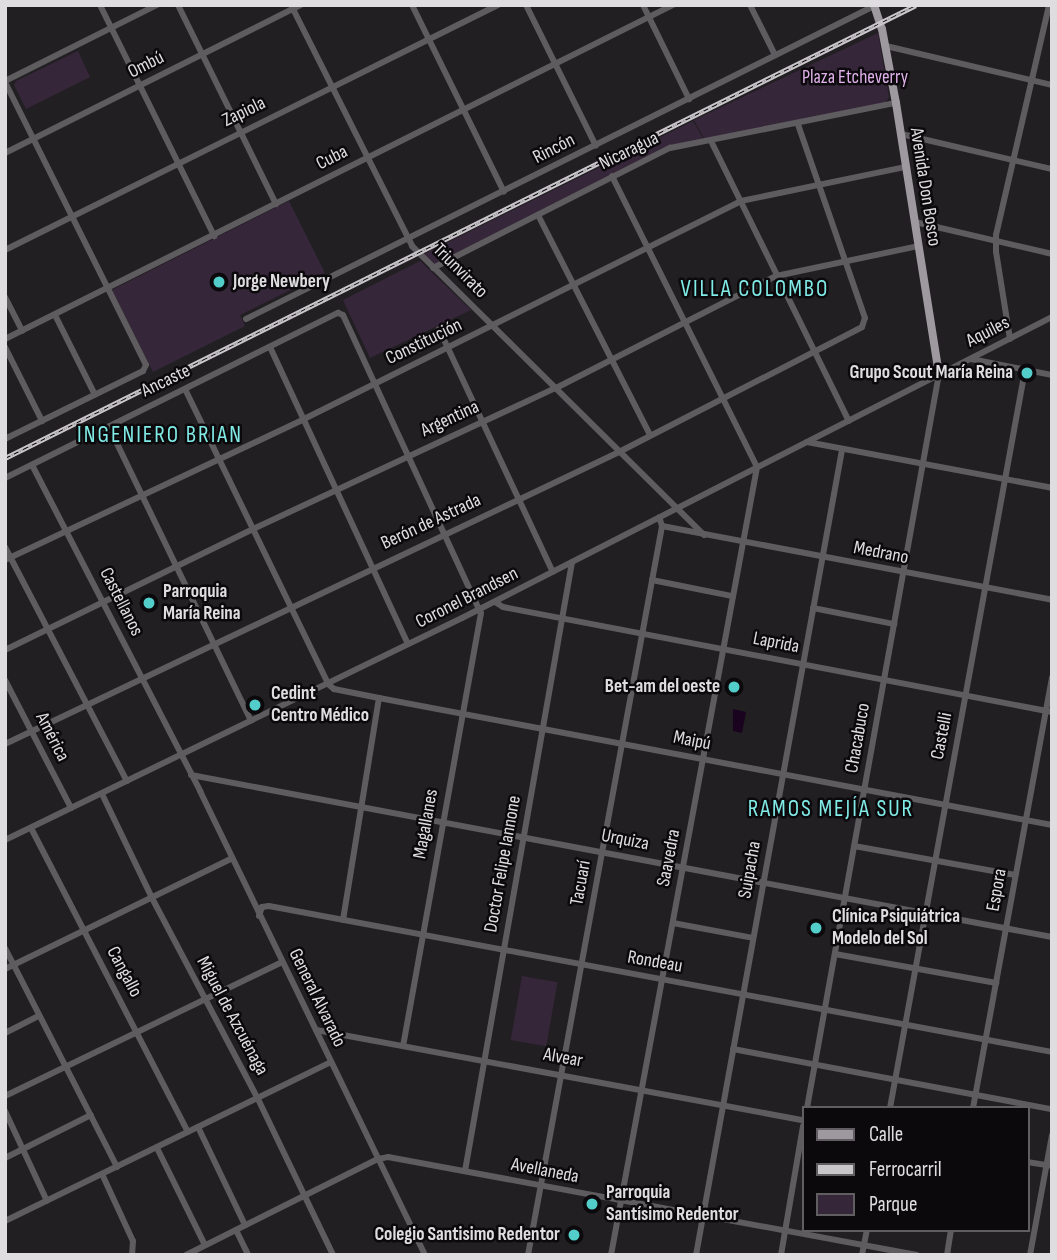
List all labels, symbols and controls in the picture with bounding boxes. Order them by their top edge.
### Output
street label: Ombú [124,46,168,84]
park label: Plaza Etcheverry [802,67,908,89]
street label: Zapiola [219,92,269,132]
street label: Avenida Don Bosco [904,126,946,248]
street label: Nicaragua [596,127,662,175]
street label: Rincón [529,129,579,169]
street label: Cuba [312,141,352,175]
street label: Triunvirato [428,239,492,303]
place label: Jorge Newbery [233,271,330,293]
marker: Jorge Newbery [211,274,227,290]
district label: VILLA COLOMBO [682,275,828,303]
street label: Aquiles [962,311,1014,353]
street label: Constitución [382,314,466,370]
street label: Ancaste [138,359,194,403]
place label: Grupo Scout María Reina [849,362,1013,384]
marker: Grupo Scout María Reina [1019,365,1035,381]
street label: Argentina [417,396,483,442]
district label: INGENIERO BRIAN [79,421,241,449]
street label: Berón de Astrada [378,489,484,555]
street label: Medrano [852,537,910,569]
street label: Coronel Brandsen [412,562,522,634]
street label: Castellanos [94,564,148,640]
place label: Parroquia María Reina [163,581,241,625]
marker: Parroquia María Reina [141,595,157,611]
street label: Laprida [751,627,801,659]
place label: Bet-am del oeste [605,676,720,698]
marker: Bet-am del oeste [726,679,742,695]
place label: Cedint Centro Médico [271,683,369,727]
marker: Cedint Centro Médico [245,695,265,715]
street label: Chacabuco [841,701,875,775]
street label: América [30,709,74,765]
street label: Castelli [926,711,958,761]
street label: Maipú [671,726,713,756]
street label: Magallanes [409,787,443,861]
street label: Doctor Felipe Iannone [480,794,526,934]
district label: RAMOS MEJÍA SUR [750,795,912,823]
street label: Urquiza [599,824,651,856]
street label: Saavedra [652,827,686,889]
street label: Suipacha [734,840,766,900]
street label: Tacuarí [566,859,596,907]
street label: Espora [982,867,1012,913]
place label: Clínica Psiquiátrica Modelo del Sol [832,906,960,950]
marker: Clínica Psiquiátrica Modelo del Sol [806,918,826,938]
street label: Cangallo [101,943,147,1001]
street label: General Alvarado [283,945,351,1051]
street label: Rondeau [626,946,684,978]
street label: Miguel de Azcuénaga [191,953,273,1079]
street label: Alvear [542,1043,584,1073]
legend [802,1106,1029,1232]
text: Calle [869,1122,903,1147]
street label: Avellaneda [509,1153,581,1189]
text: Ferrocarril [869,1157,942,1182]
place label: Parroquia Santísimo Redentor [606,1182,739,1226]
text: Parque [869,1192,917,1217]
marker: Parroquia Santísimo Redentor [584,1196,600,1212]
place label: Colegio Santisimo Redentor [374,1224,560,1246]
marker: Colegio Santisimo Redentor [566,1227,582,1243]

